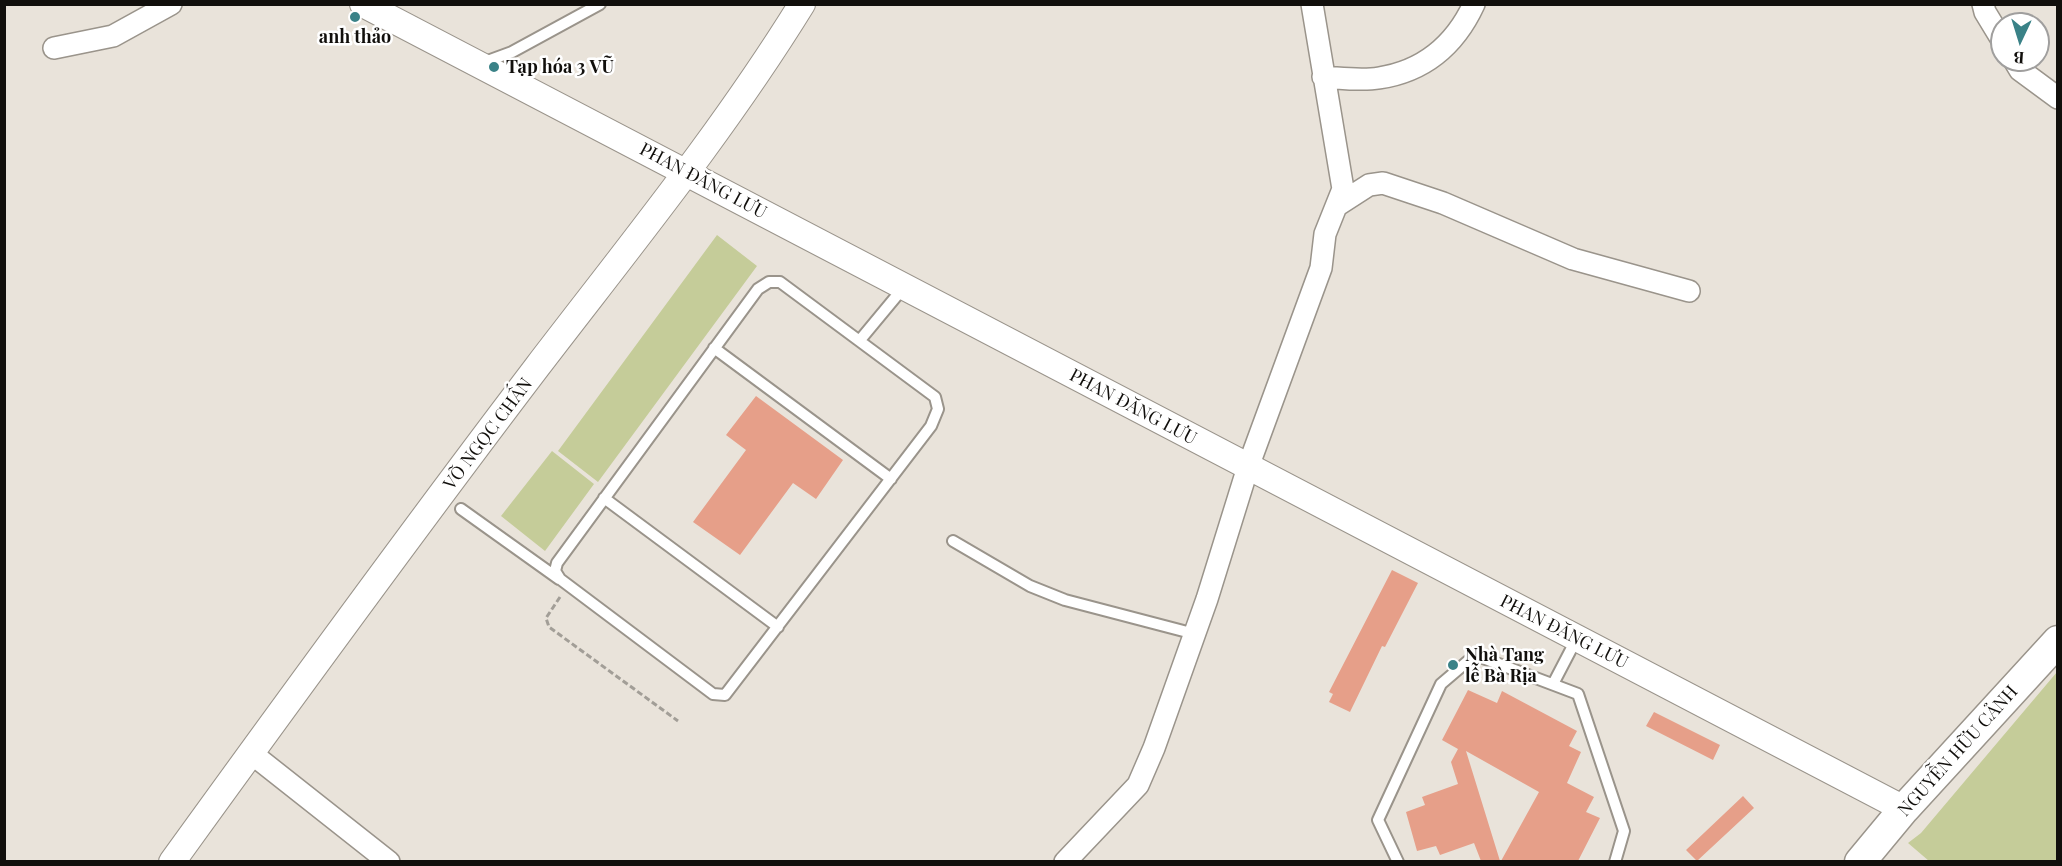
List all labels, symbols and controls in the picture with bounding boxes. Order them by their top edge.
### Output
marker: anh thảo [348,10,362,24]
north arrow [1990,12,2050,72]
place label: anh thảo [319,26,391,48]
text: B [2013,48,2025,69]
place label: Tạp hóa 3 VŨ [506,56,614,78]
marker: Tạp hóa 3 VŨ [487,60,501,74]
street label: PHAN ĐĂNG LƯU [636,138,770,224]
street label: PHAN ĐĂNG LƯU [1066,364,1200,450]
street label: VÕ NGỌC CHẤN [439,374,537,494]
street label: PHAN ĐĂNG LƯU [1496,590,1632,674]
place label: Nhà Tang lễ Bà Rịa [1465,644,1544,686]
marker: Nhà Tang lễ Bà Rịa [1446,658,1460,672]
street label: NGUYỄN HỮU CẢNH [1894,681,2022,821]

